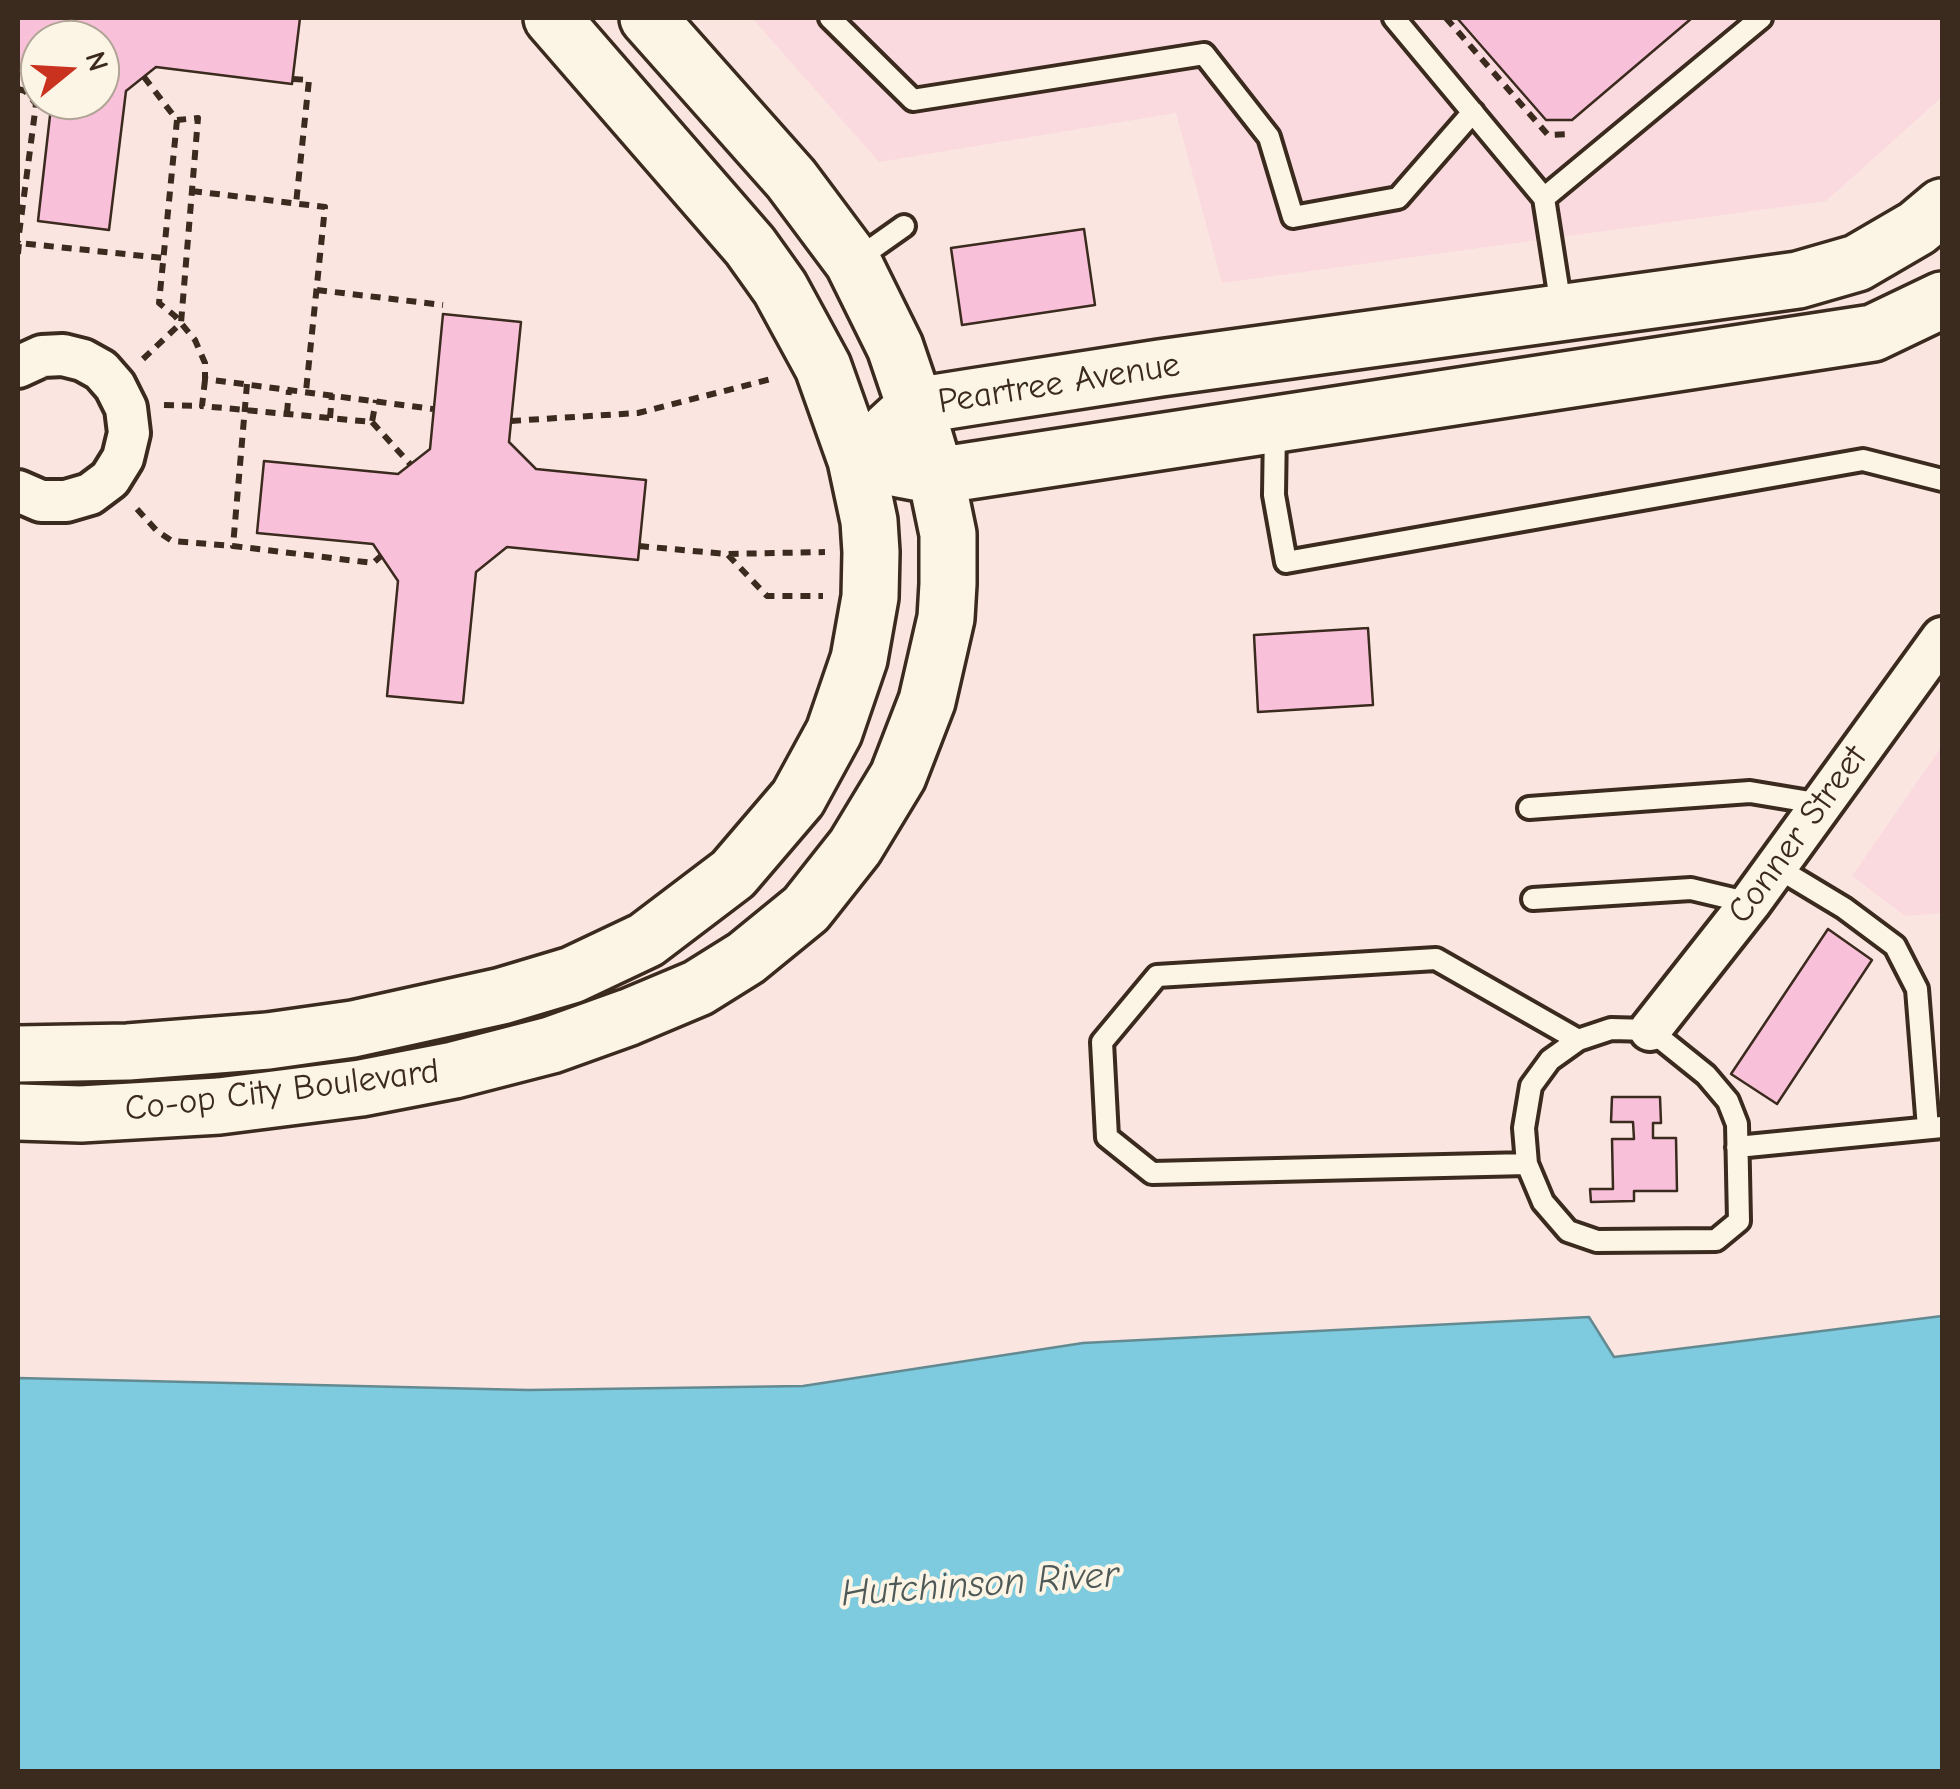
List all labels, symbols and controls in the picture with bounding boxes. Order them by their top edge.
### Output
north arrow [20,20,120,120]
text: N [79,48,115,75]
street label: Peartree Avenue [935,344,1183,424]
street label: Conner Street [1719,738,1877,932]
street label: Co-op City Boulevard [122,1051,442,1131]
water label: Hutchinson River [840,1553,1120,1617]

